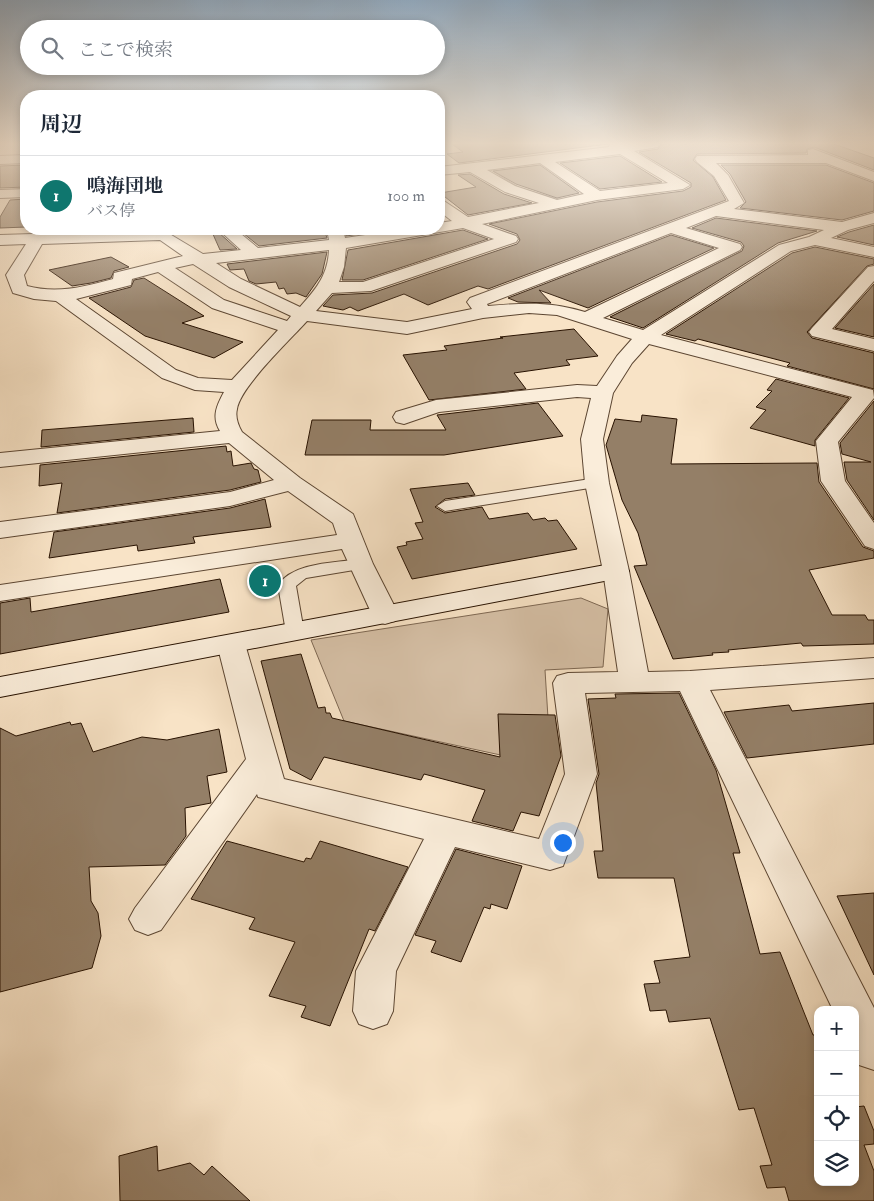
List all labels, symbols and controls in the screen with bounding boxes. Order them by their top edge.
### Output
search box [20,20,445,75]
icon: search [38,34,66,62]
text: ここで検索 [78,38,173,62]
text: 周辺 [40,111,82,138]
text: 鳴海団地 [87,174,163,198]
text: 1 [53,186,59,206]
text: 100 m [387,186,425,206]
text: バス停 [87,201,135,221]
pin: 1 [249,562,281,600]
your location [550,830,576,856]
map controls [814,1006,859,1186]
button: + [814,1006,859,1051]
button: − [814,1051,859,1096]
button: locate [814,1096,859,1141]
button: layers [814,1141,859,1186]

